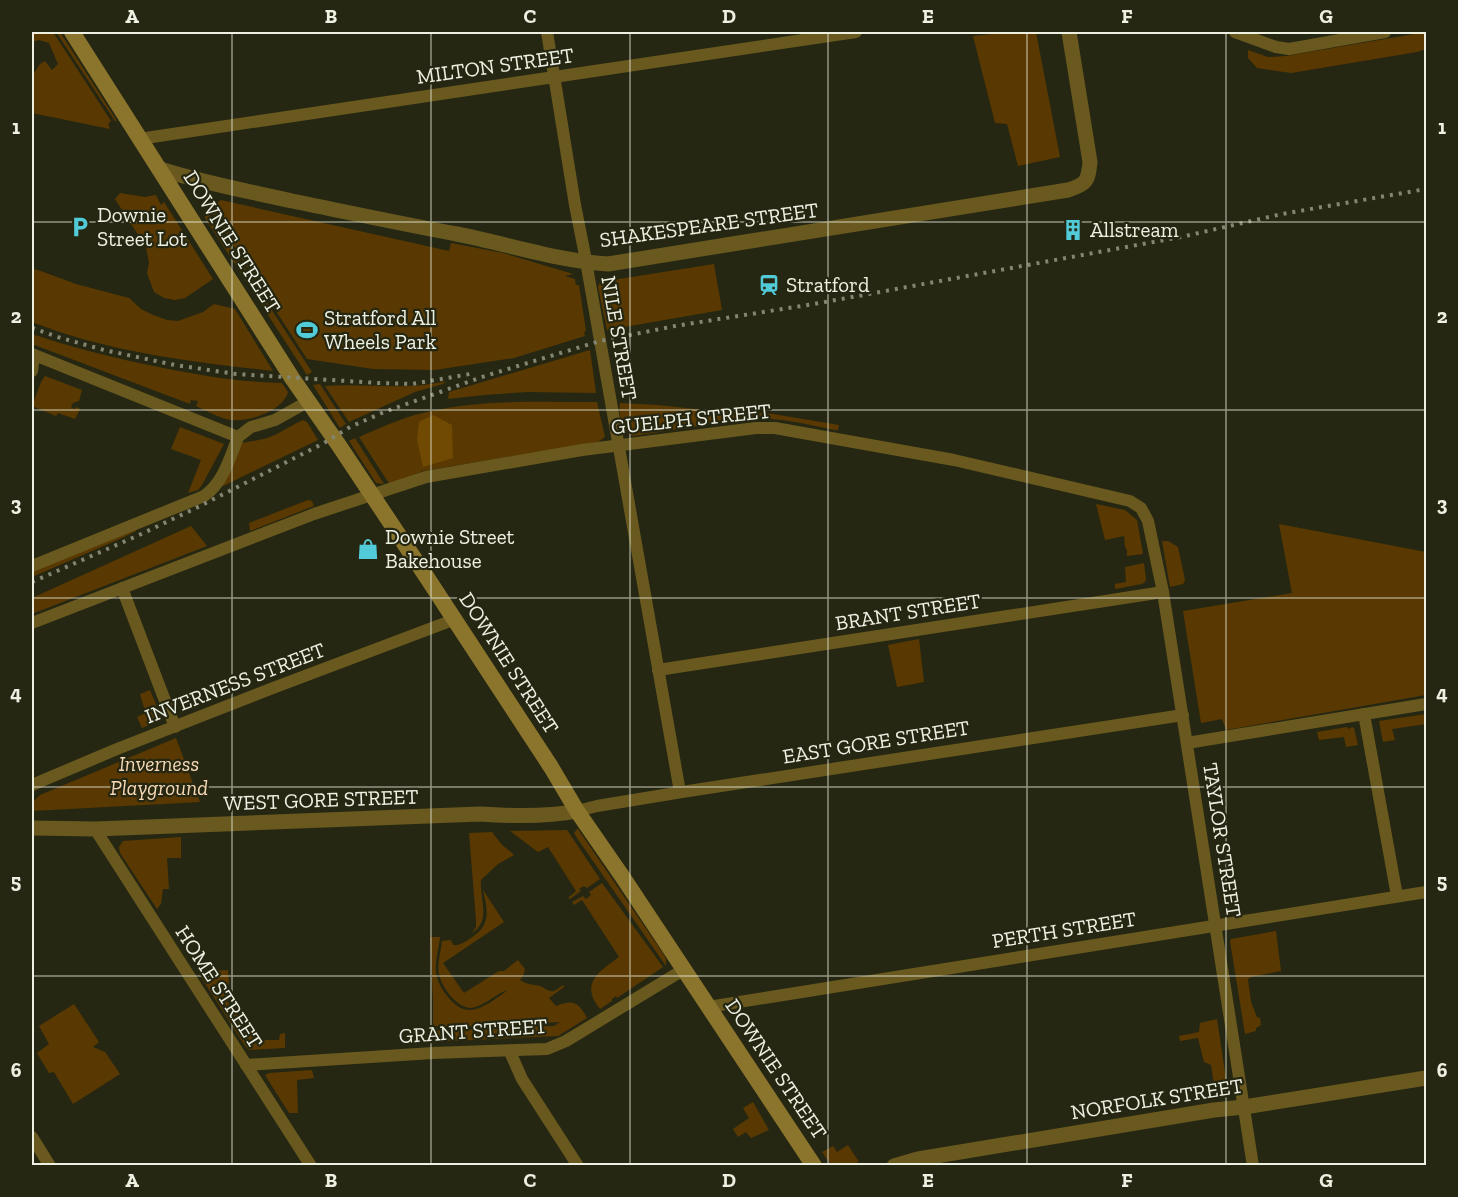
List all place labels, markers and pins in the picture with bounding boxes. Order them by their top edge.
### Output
place label: Downie Street Lot [97,202,187,251]
parking icon: Downie Street Lot [68,215,92,239]
place label: Allstream [1090,217,1179,242]
building icon: Allstream [1061,218,1085,242]
place label: Stratford [786,272,870,297]
station icon: Stratford [757,273,781,297]
place label: Stratford All Wheels Park [324,305,437,354]
sports icon: Stratford All Wheels Park [295,318,319,342]
place label: Downie Street Bakehouse [385,524,515,573]
shop icon: Downie Street Bakehouse [356,537,380,561]

